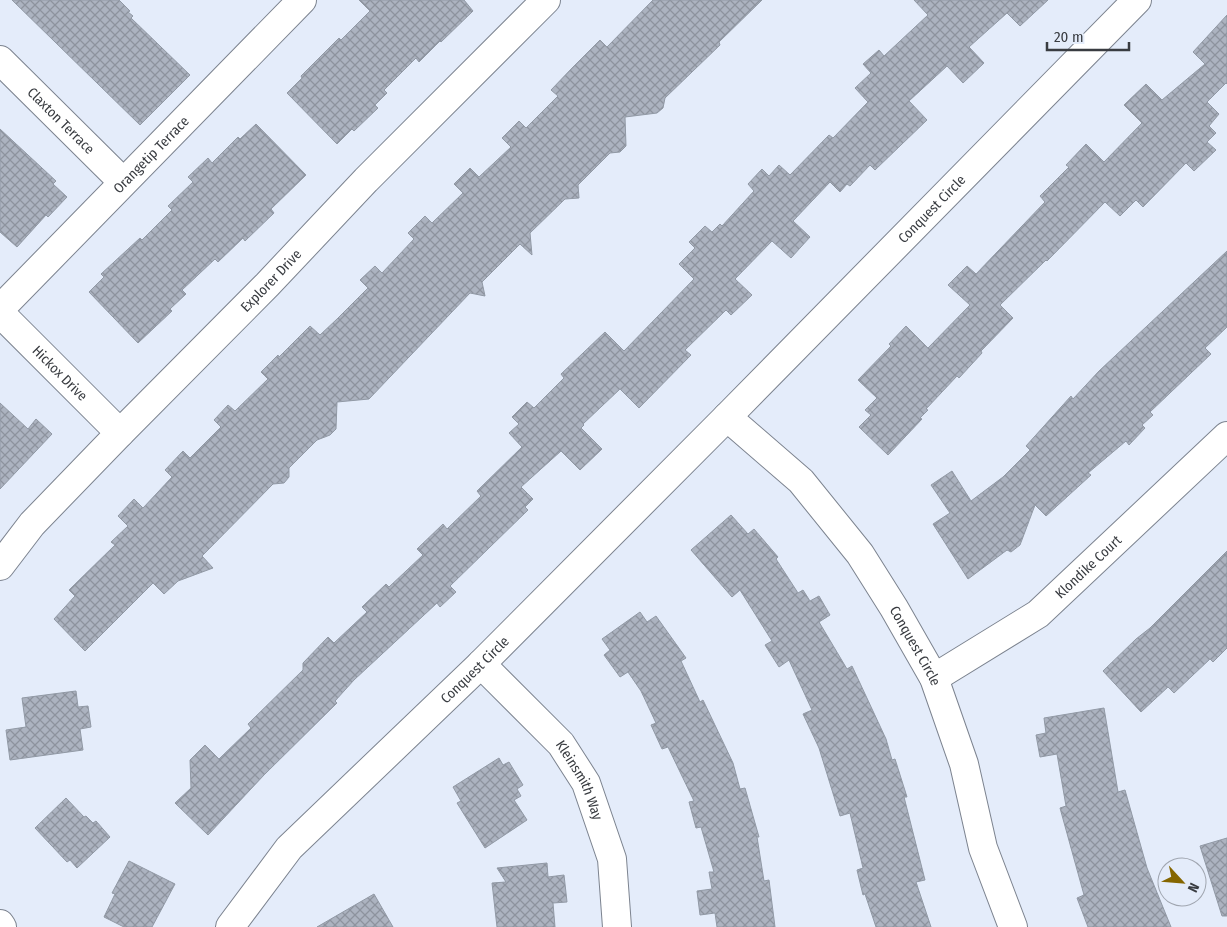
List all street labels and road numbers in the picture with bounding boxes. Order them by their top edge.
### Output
street label: Claxton Terrace [24,84,98,158]
street label: Orangetip Terrace [110,113,193,197]
street label: Conquest Circle [895,172,969,247]
street label: Explorer Drive [237,246,305,316]
street label: Hickox Drive [29,342,91,405]
street label: Klondike Court [1052,532,1125,602]
street label: Conquest Circle [886,603,944,688]
street label: Conquest Circle [437,633,513,707]
street label: Kleinsmith Way [552,737,606,823]

